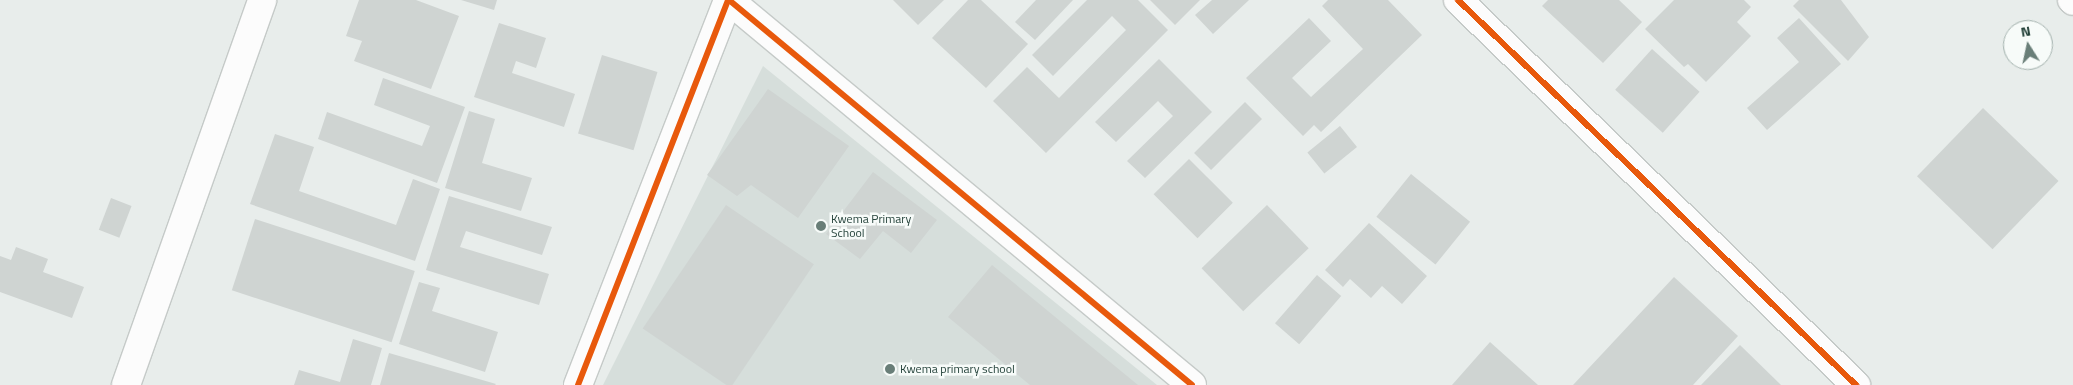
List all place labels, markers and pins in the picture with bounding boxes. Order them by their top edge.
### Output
place label: Kwema Primary School [831,212,911,240]
marker: Kwema Primary School [815,220,827,232]
place label: Kwema primary school [900,362,1015,376]
marker: Kwema primary school [884,363,896,375]

